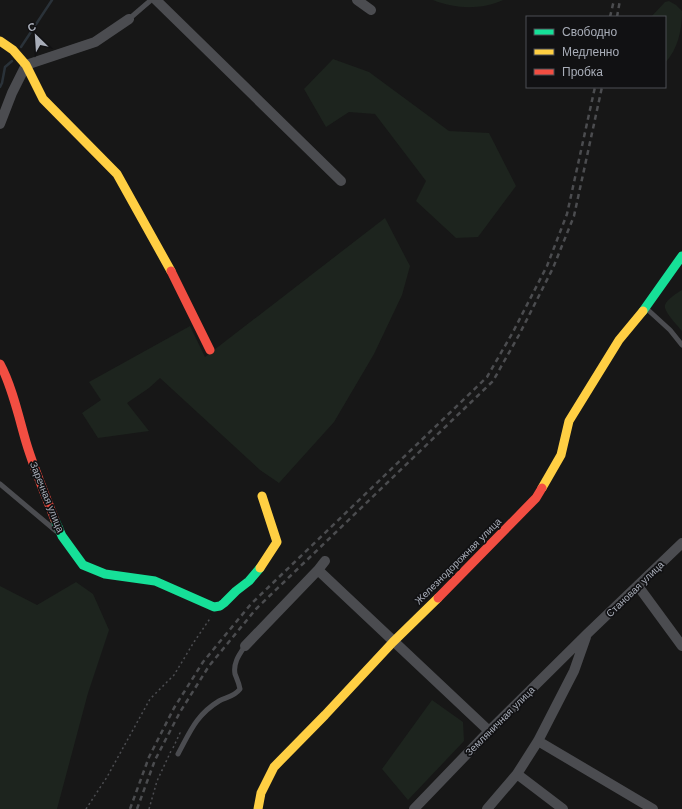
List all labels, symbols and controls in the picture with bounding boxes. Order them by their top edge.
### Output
north arrow [16,16,56,56]
legend [526,16,666,88]
text: С [26,20,38,35]
text: Свободно [562,25,617,39]
text: Медленно [562,45,619,59]
text: Пробка [562,65,603,79]
street label: Заречная улица [28,460,66,534]
street label: Железнодорожная улица [413,515,504,606]
street label: Становая улица [604,559,666,619]
street label: Земляничная улица [463,684,537,758]

